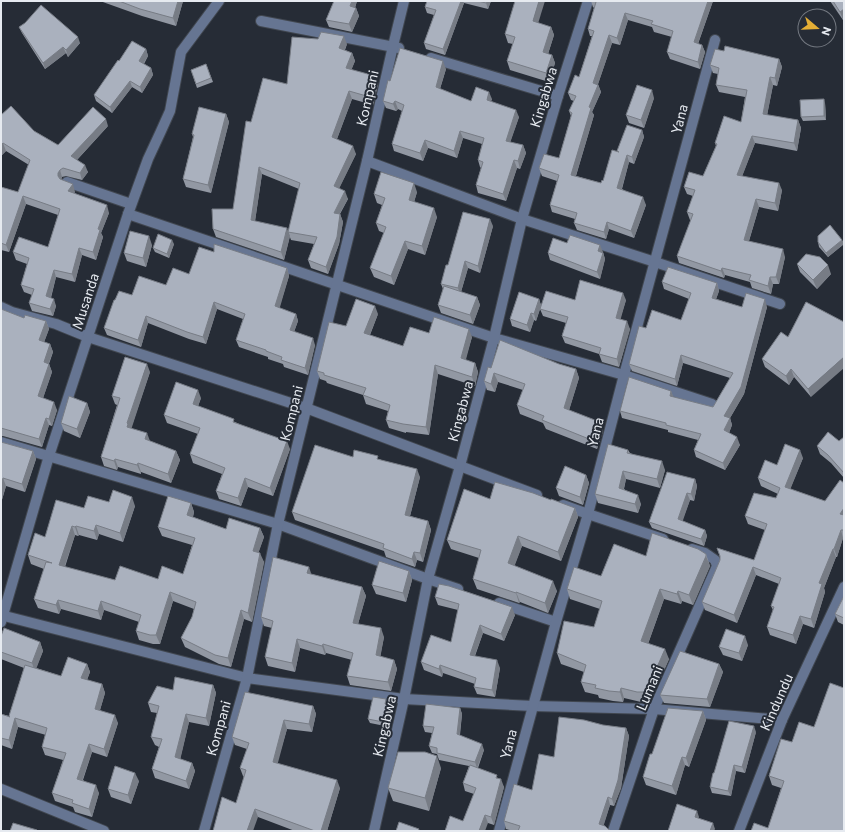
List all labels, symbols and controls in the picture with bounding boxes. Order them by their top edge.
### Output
north arrow [797,8,837,48]
text: N [819,25,834,37]
street label: Kingabwa [526,65,560,129]
street label: Kompani [352,68,382,128]
street label: Yana [667,102,691,136]
street label: Musanda [68,271,102,331]
street label: Kingabwa [444,379,476,443]
street label: Kompani [276,383,306,443]
street label: Yana [583,415,607,449]
street label: Lumani [632,663,666,713]
street label: Kindundu [756,671,796,733]
street label: Kingabwa [369,694,399,758]
street label: Kompani [202,698,234,758]
street label: Yana [496,727,520,761]

